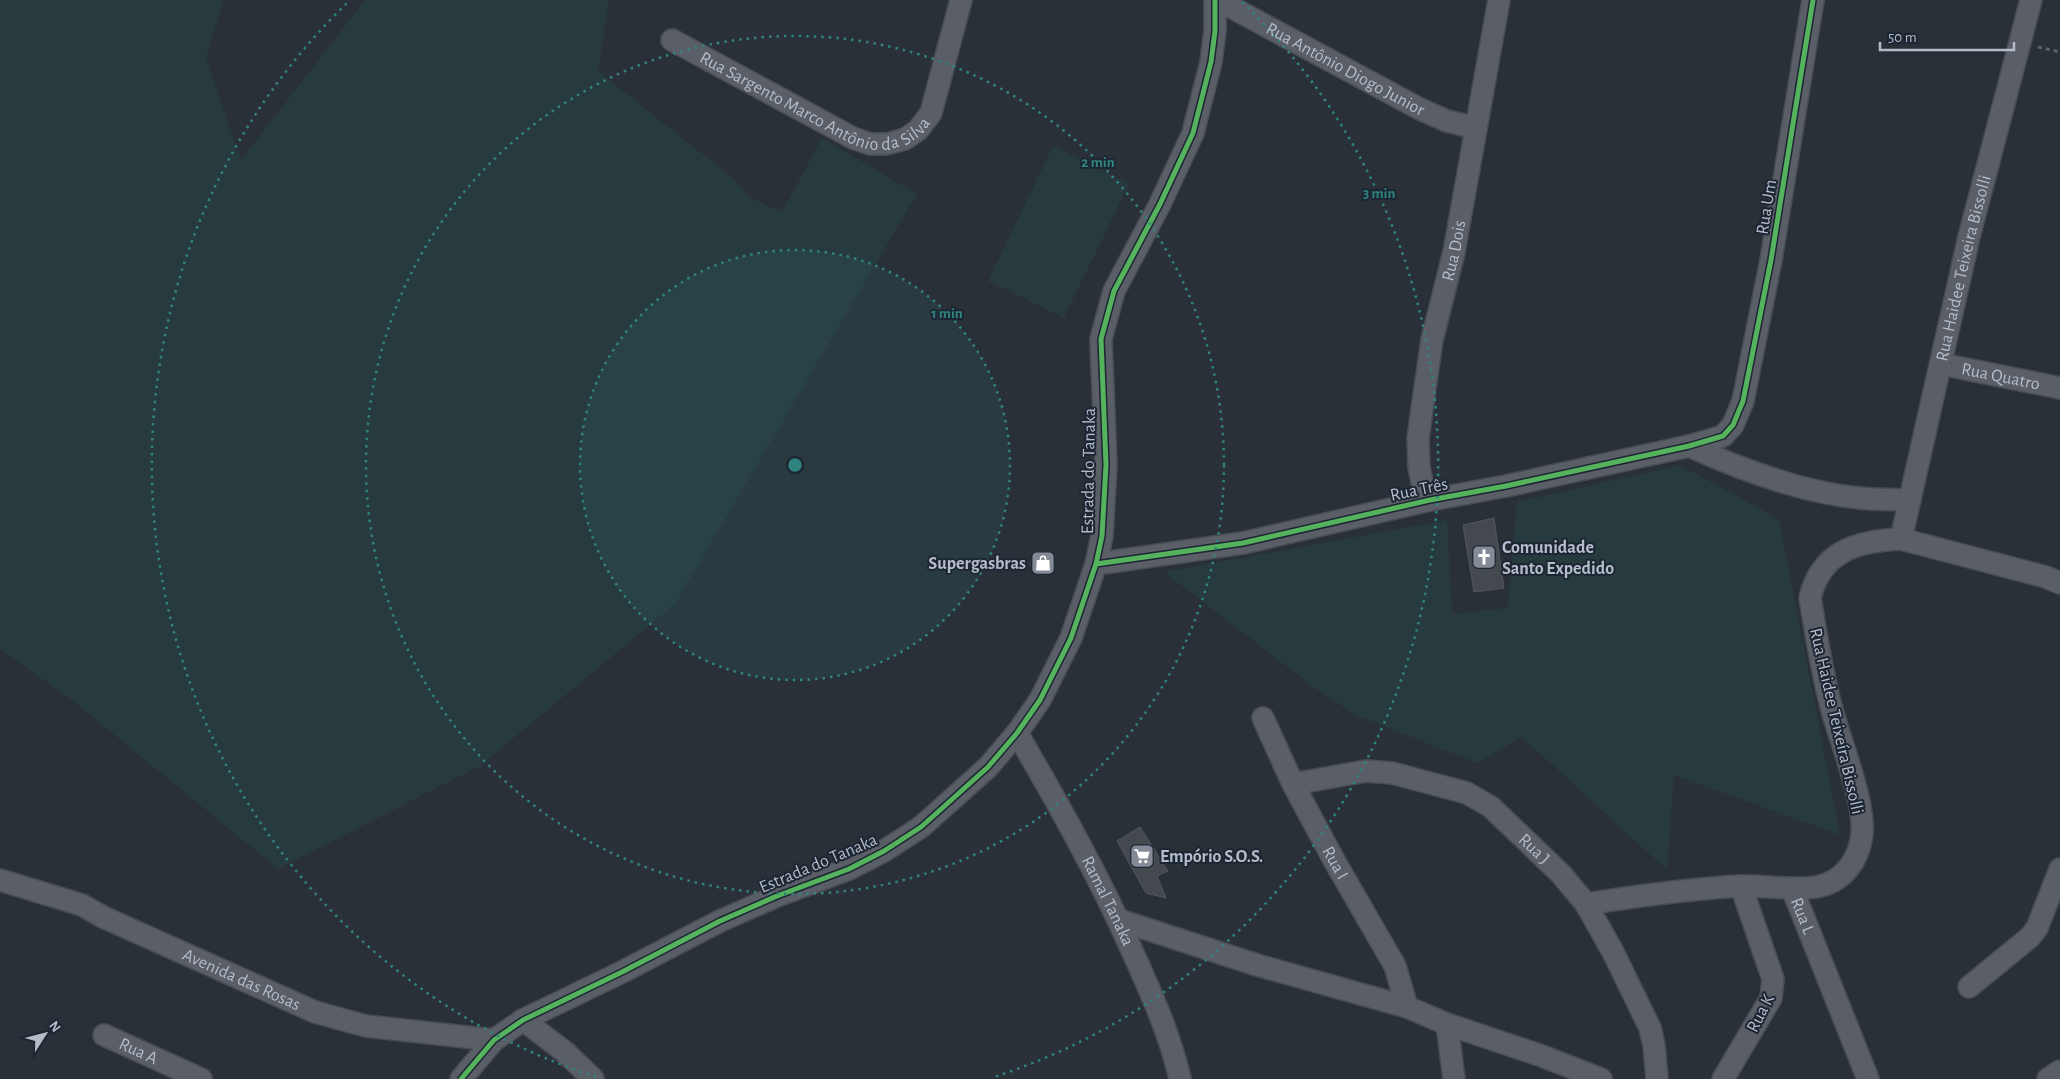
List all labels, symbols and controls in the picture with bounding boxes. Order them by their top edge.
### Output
street label: Rua Antônio Diogo Junior [1263,20,1427,120]
scale bar [1880,20,2014,52]
text: 50 m [1888,30,1917,45]
street label: Rua Sargento Marco Antônio da Silva [696,49,934,154]
text: 2 min [1081,155,1115,170]
street label: Rua Haidee Teixeira Bissolli [1933,173,1995,363]
street label: Rua Um [1754,178,1780,236]
text: 3 min [1363,186,1395,201]
street label: Rua Dois [1439,219,1469,283]
text: 1 min [931,306,963,321]
street label: Rua Quatro [1960,360,2042,394]
street label: Estrada do Tanaka [1079,408,1099,534]
centre of rings [786,456,804,474]
street label: Rua Três [1389,475,1450,505]
place label: Comunidade Santo Expedido [1502,539,1614,578]
church icon: Comunidade Santo Expedido [1471,544,1497,570]
shop icon: Supergasbras [1030,550,1056,576]
place label: Supergasbras [928,555,1026,573]
street label: Rua Haidee Teixeíra Bissolli [1806,626,1866,816]
street label: Estrada do Tanaka [757,831,880,897]
street label: Rua J [1515,831,1553,868]
supermarket icon: Empório S.O.S. [1129,843,1155,869]
street label: Rua I [1318,844,1351,883]
place label: Empório S.O.S. [1160,848,1263,866]
street label: Ramal Tanaka [1078,853,1137,949]
street label: Rua L [1787,895,1818,938]
street label: Avenida das Rosas [180,946,303,1014]
street label: Rua K [1744,991,1778,1035]
north arrow [20,1009,70,1059]
text: N [46,1019,63,1035]
street label: Rua A [116,1035,161,1068]

